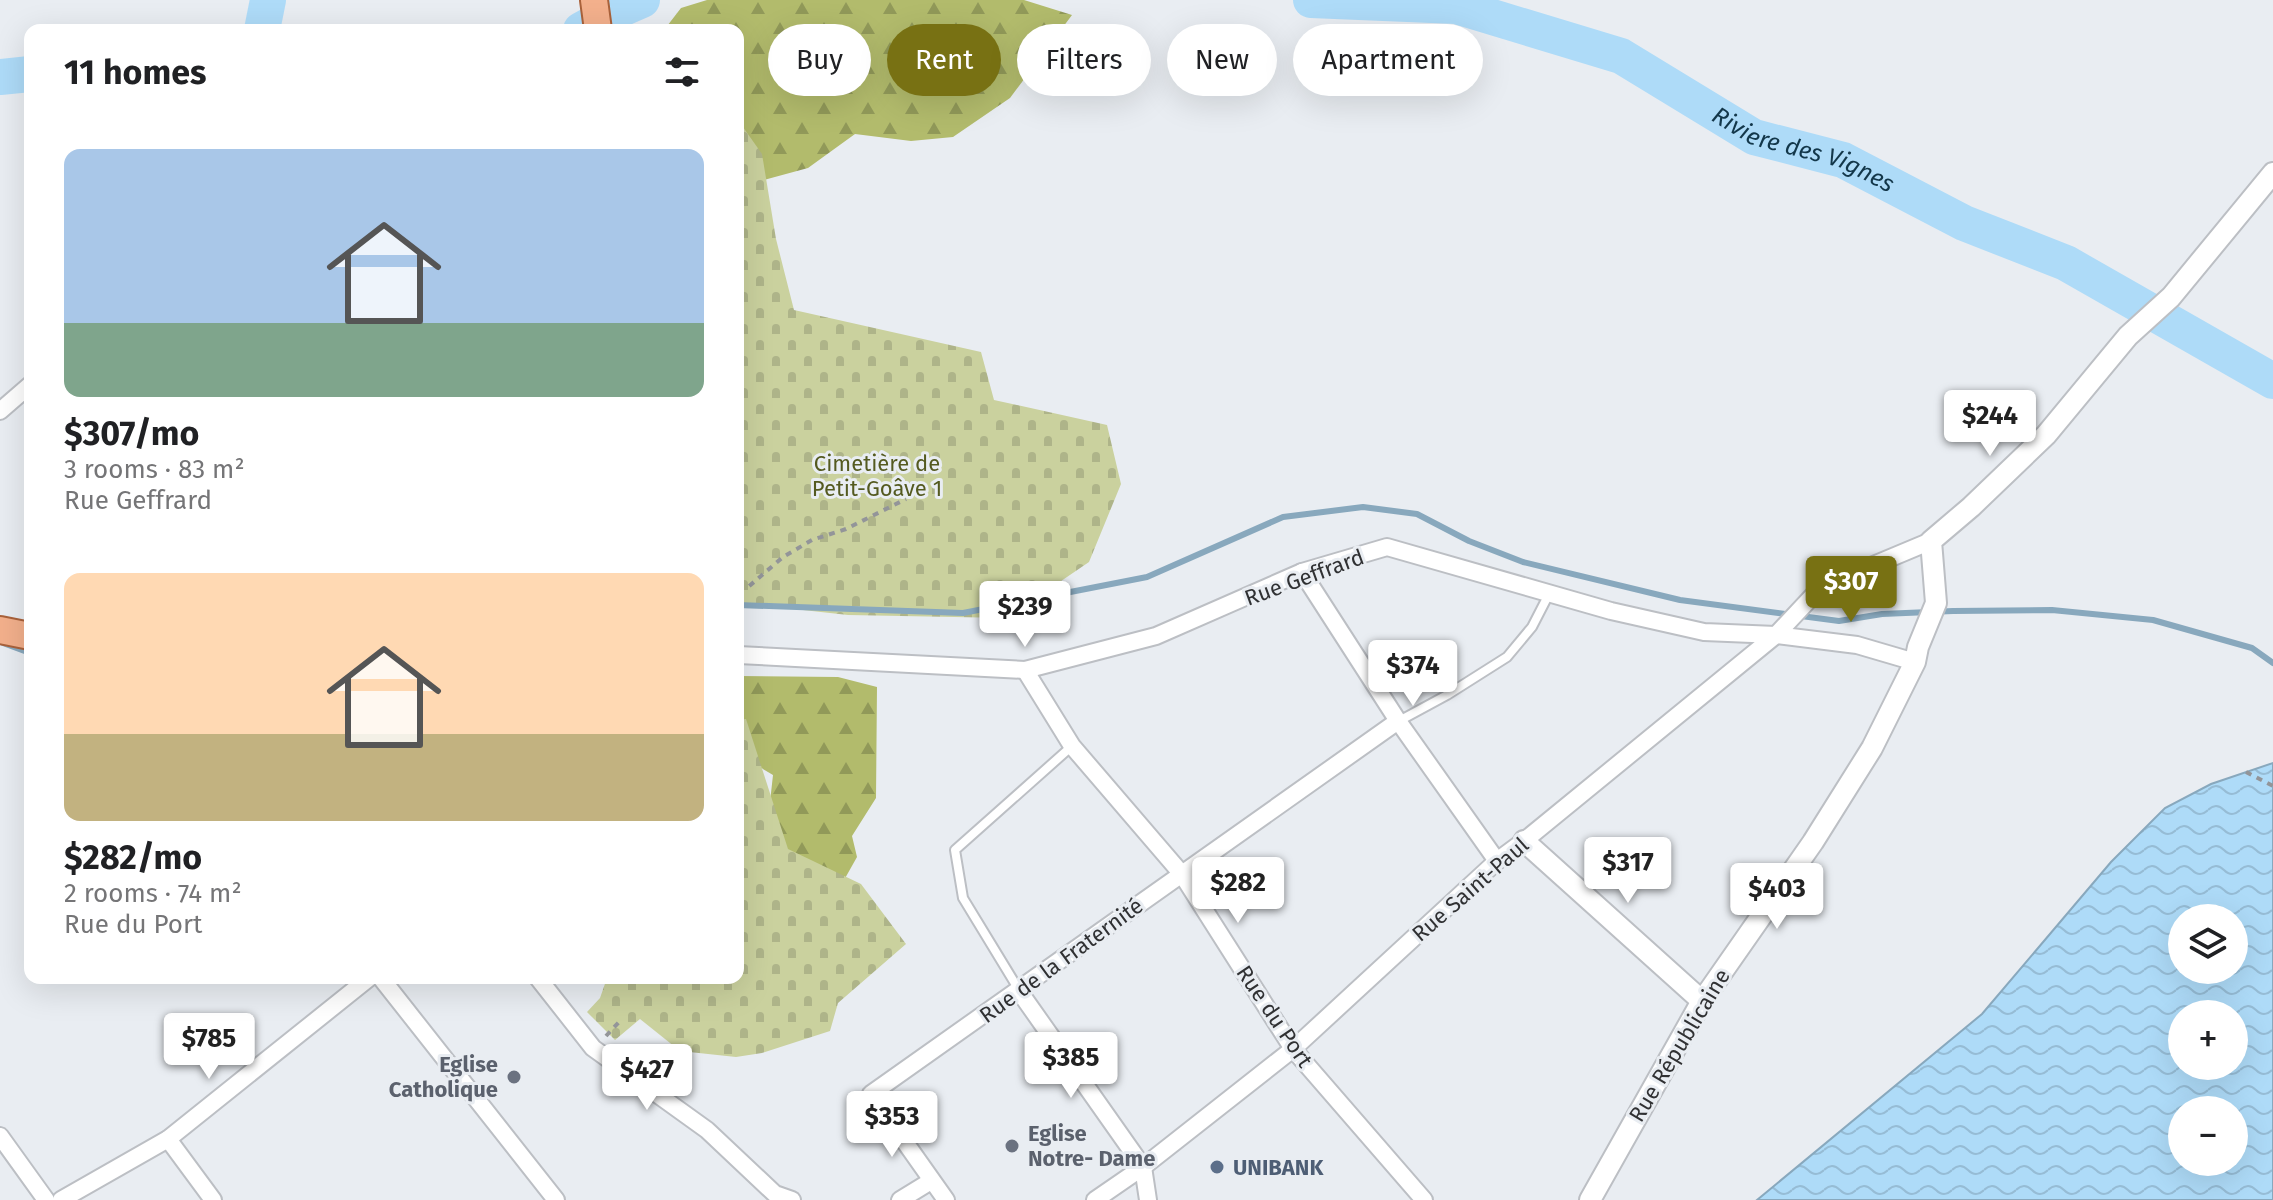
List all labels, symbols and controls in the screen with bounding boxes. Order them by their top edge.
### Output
chip: Buy [768,24,871,96]
chip: Rent [887,24,1001,96]
chip: Filters [1017,24,1151,96]
chip: New [1167,24,1277,96]
chip: Apartment [1293,24,1483,96]
icon: filters [660,50,704,94]
text: 11 homes [64,52,206,93]
water label: Riviere des Vignes [1707,101,1899,198]
icon: home [312,201,456,345]
pin: $244 [1943,390,2037,458]
text: $244 [1962,400,2018,431]
text: $307/mo [64,413,199,454]
park label: Cimetière de Petit-Goâve 1 [812,450,942,502]
text: 3 rooms · 83 m² [64,454,245,485]
text: Rue Geffrard [64,485,212,516]
street label: Rue Geffrard [1241,543,1368,612]
pin: $307 [1804,556,1898,624]
text: $307 [1824,566,1878,597]
pin: $239 [978,581,1072,649]
text: $239 [997,591,1053,622]
icon: home [312,625,456,769]
pin: $374 [1366,640,1460,708]
text: $374 [1386,650,1440,681]
street label: Rue Saint-Paul [1406,831,1534,947]
text: $282/mo [64,837,202,878]
pin: $317 [1581,837,1675,905]
text: $317 [1602,847,1654,878]
pin: $282 [1191,857,1285,925]
pin: $403 [1730,863,1824,931]
text: $282 [1210,867,1266,898]
text: $403 [1748,873,1806,904]
text: 2 rooms · 74 m² [64,878,242,909]
street label: Rue de la Fraternité [974,892,1148,1029]
map controls [2168,904,2248,1176]
button: layers [2168,904,2248,984]
text: Rue du Port [64,909,202,940]
street label: Rue du Port [1231,960,1319,1072]
street label: Rue Républicaine [1623,964,1736,1127]
button: + [2168,1000,2248,1080]
pin: $785 [162,1013,256,1081]
text: $785 [182,1023,236,1054]
pin: $385 [1024,1032,1118,1100]
text: $385 [1043,1042,1099,1073]
pin: $427 [600,1044,694,1112]
place label: Eglise Catholique [389,1051,498,1103]
text: $427 [620,1054,674,1085]
marker: Eglise Catholique [505,1068,523,1086]
pin: $353 [845,1091,939,1159]
button: − [2168,1096,2248,1176]
text: $353 [864,1101,920,1132]
place label: Eglise Notre- Dame [1028,1120,1155,1172]
marker: Eglise Notre- Dame [1003,1137,1021,1155]
place label: UNIBANK [1233,1154,1324,1181]
marker: UNIBANK [1208,1158,1226,1176]

